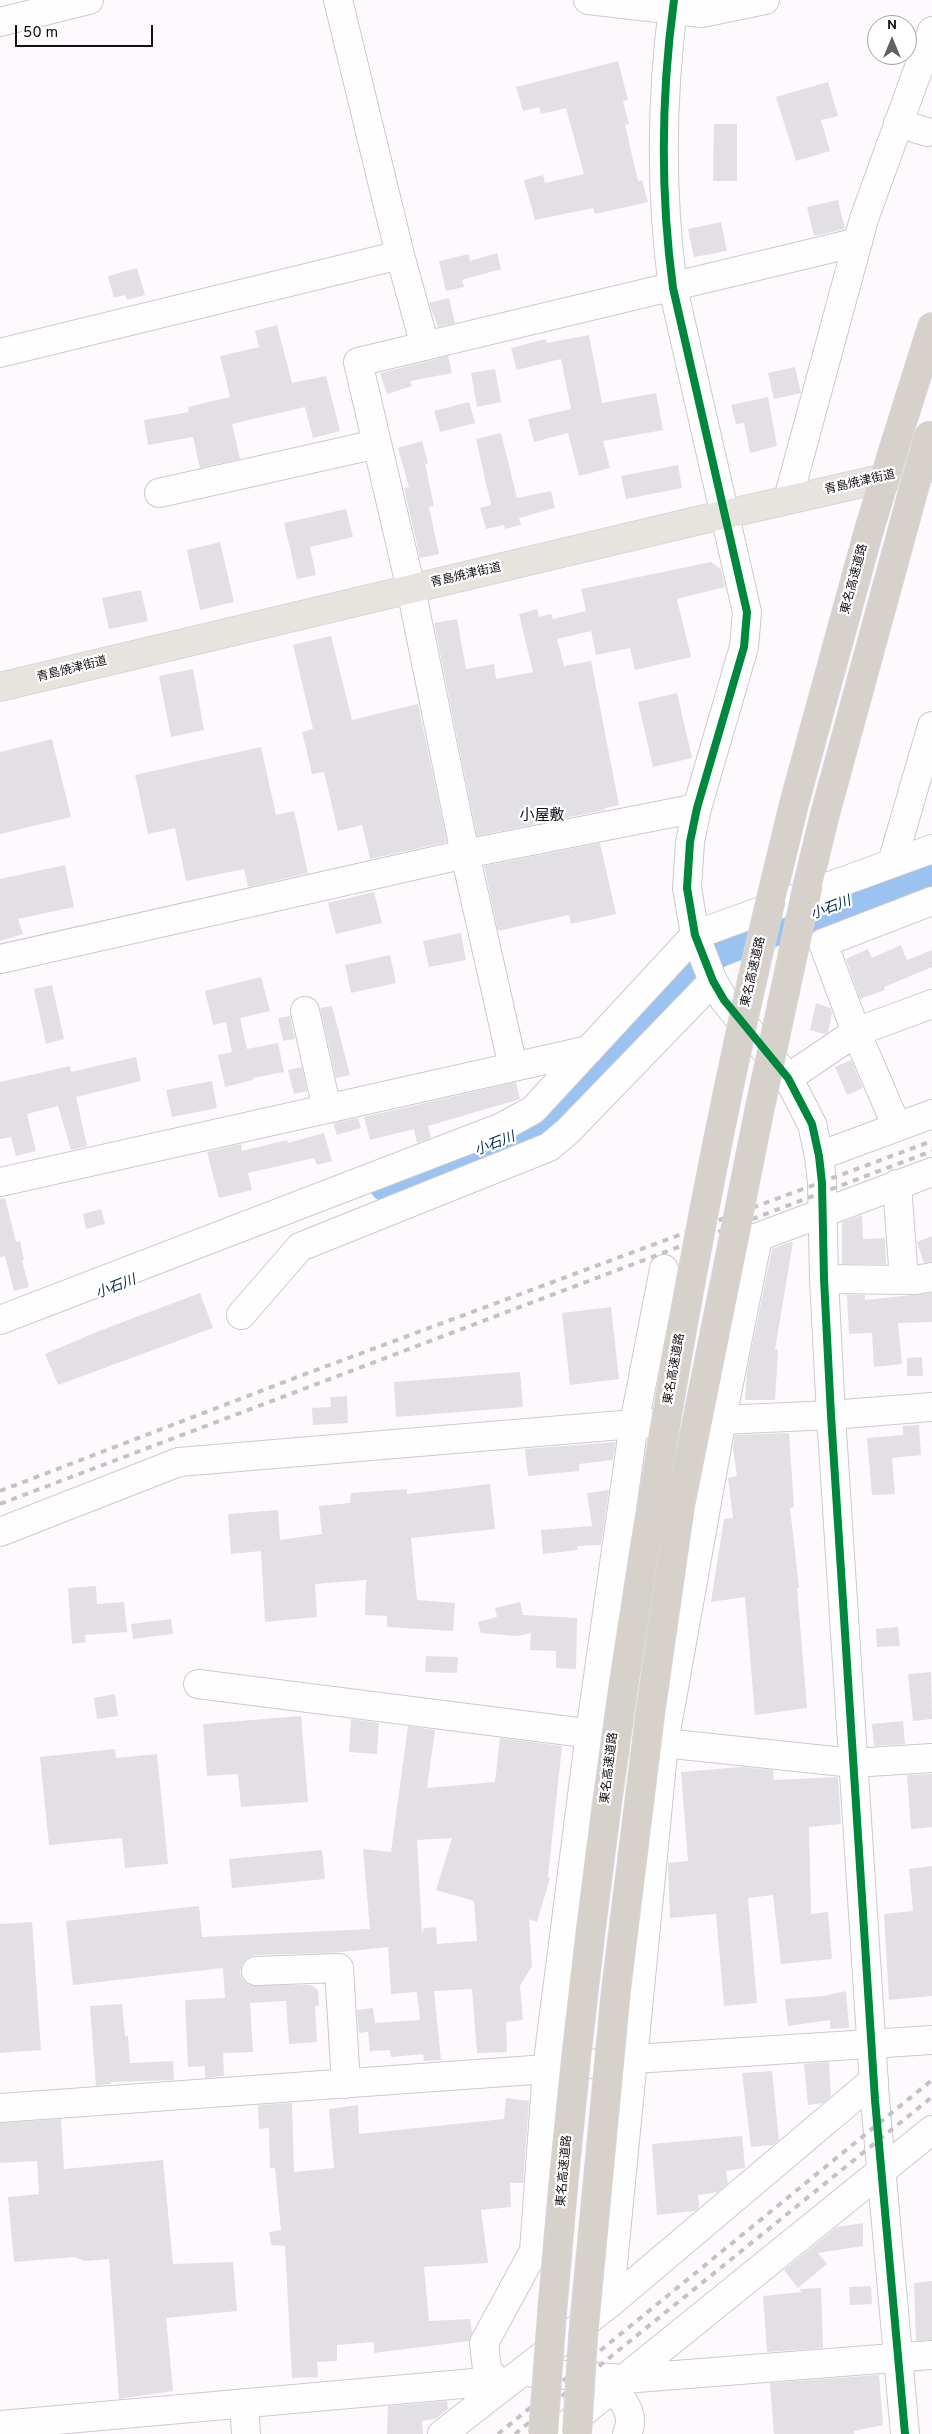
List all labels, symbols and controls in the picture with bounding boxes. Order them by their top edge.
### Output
scale bar [18,15,155,47]
north arrow [867,15,917,65]
text: N [887,17,897,34]
text: 50 m [23,24,58,43]
street label: 青島焼津街道 [823,468,897,498]
street label: 東名高速道路 [839,542,871,616]
street label: 青島焼津街道 [429,561,503,591]
street label: 青島焼津街道 [35,654,109,686]
district label: 小屋敷 [520,808,564,826]
water label: 小石川 [808,894,854,924]
street label: 東名高速道路 [739,935,769,1009]
water label: 小石川 [472,1130,518,1160]
water label: 小石川 [93,1273,139,1303]
street label: 東名高速道路 [662,1332,688,1406]
street label: 東名高速道路 [598,1731,622,1805]
street label: 東名高速道路 [555,2135,575,2207]

